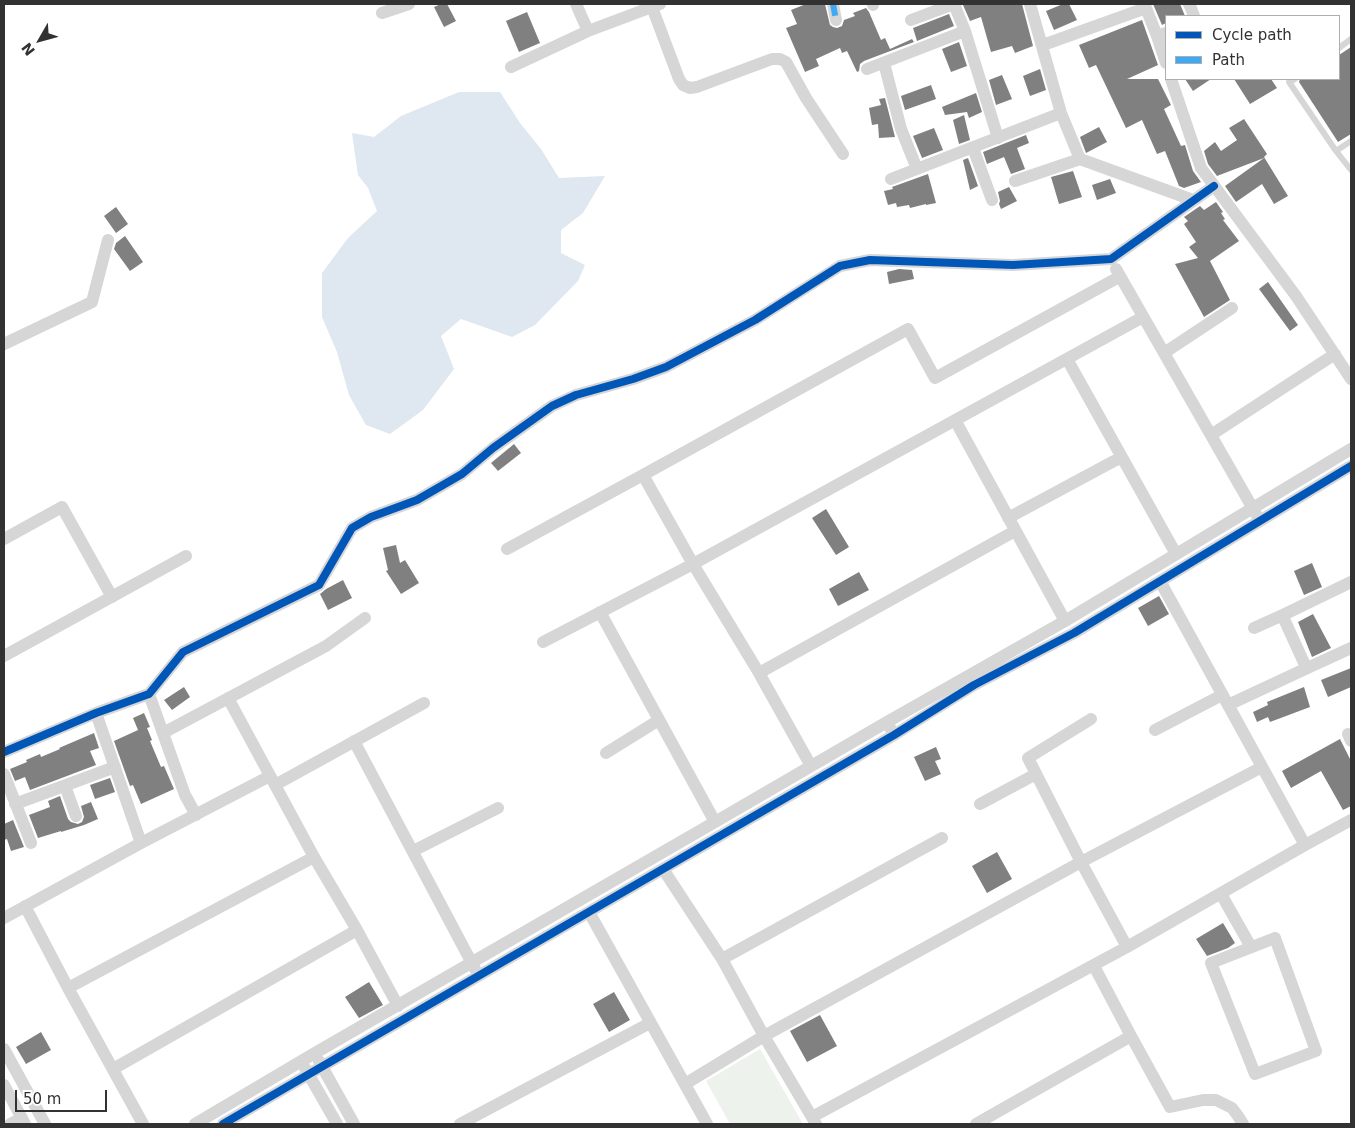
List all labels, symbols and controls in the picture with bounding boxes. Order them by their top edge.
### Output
north arrow [15,15,65,65]
legend [1165,15,1340,80]
text: Cycle path [1212,26,1292,44]
text: N [18,40,38,59]
text: Path [1212,51,1245,69]
scale bar [18,1080,110,1112]
text: 50 m [23,1090,61,1108]

